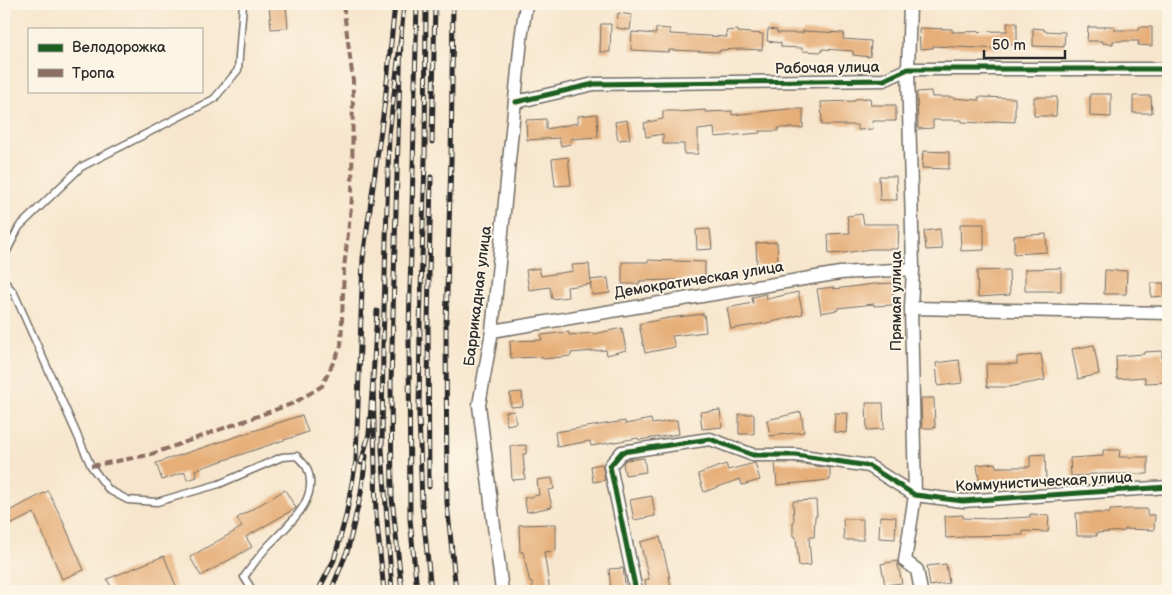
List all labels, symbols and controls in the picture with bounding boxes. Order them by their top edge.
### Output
legend [28,28,202,92]
scale bar [984,28,1066,60]
text: 50 m [992,36,1026,55]
text: Велодорожка [72,38,166,57]
street label: Рабочая улица [774,58,880,78]
text: Тропа [72,64,115,83]
street label: Баррикадная улица [460,224,496,367]
street label: Прямая улица [887,251,906,351]
street label: Демократическая улица [613,257,785,303]
street label: Коммунистическая улица [955,468,1133,496]

